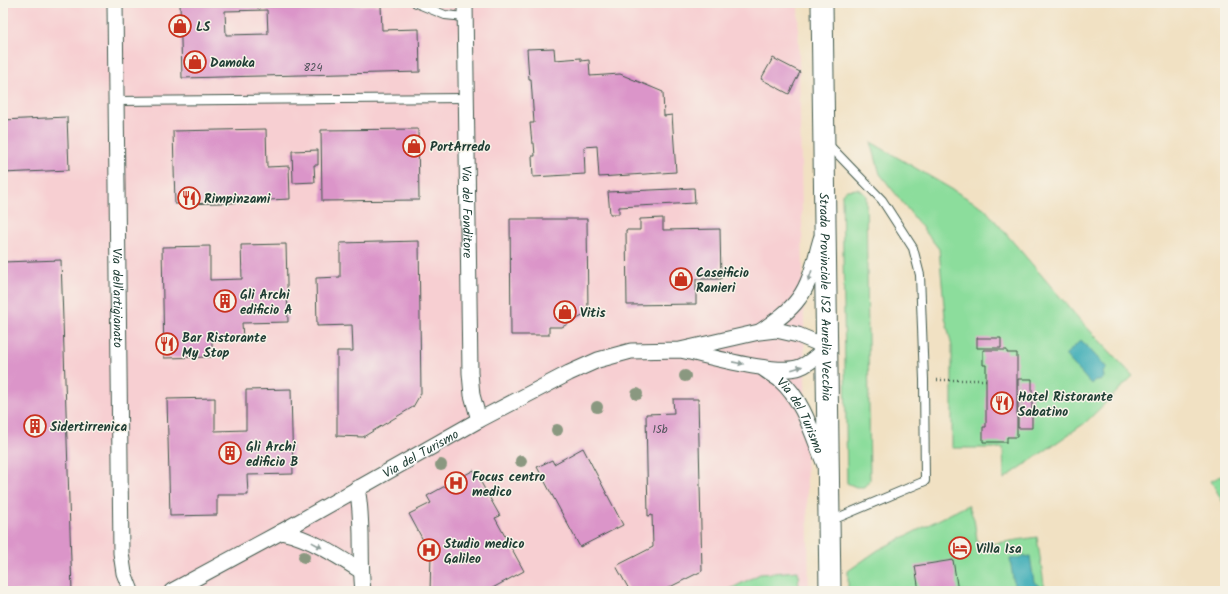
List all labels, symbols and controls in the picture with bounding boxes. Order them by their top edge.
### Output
shop icon: LS [167,13,193,39]
place label: LS [196,17,211,38]
shop icon: Damoka [182,49,208,75]
place label: Damoka [210,53,255,74]
house number: 824 [303,59,323,77]
shop icon: PortArredo [401,133,427,159]
place label: PortArredo [430,137,491,158]
street label: Via del Fonditore [455,166,477,259]
restaurant icon: Rimpinzami [176,185,202,211]
place label: Rimpinzami [204,189,271,210]
street label: Strada Provinciale 152 Aurelia Vecchia [813,193,836,401]
street label: Via dell'artigianato [106,248,128,348]
place label: Caseificio Ranieri [696,263,749,299]
shop icon: Caseificio Ranieri [668,266,694,292]
one-way arrow [806,270,812,282]
place label: Gli Archi edificio A [240,285,292,321]
building icon: Gli Archi edificio A [212,288,238,314]
shop icon: Vitis [552,299,578,325]
place label: Vitis [580,303,606,324]
place label: Bar Ristorante My Stop [182,328,267,364]
restaurant icon: Bar Ristorante My Stop [154,331,180,357]
one-way arrow [732,360,744,366]
one-way arrow [791,365,803,371]
street label: Via del Turismo [771,373,829,457]
place label: Hotel Ristorante Sabatino [1018,387,1114,423]
restaurant icon: Hotel Ristorante Sabatino [989,390,1015,416]
building icon: Sidertirrenica [22,413,48,439]
place label: Sidertirrenica [50,417,128,438]
house number: 15b [652,421,668,439]
street label: Via del Turismo [379,424,463,484]
place label: Gli Archi edificio B [246,437,298,473]
building icon: Gli Archi edificio B [217,440,243,466]
place label: Focus centro medico [472,467,545,503]
hospital icon: Focus centro medico [443,470,469,496]
place label: Studio medico Galileo [444,534,524,570]
hotel icon: Villa Isa [947,535,973,561]
hospital icon: Studio medico Galileo [416,537,442,563]
place label: Villa Isa [976,539,1022,560]
one-way arrow [311,542,323,549]

